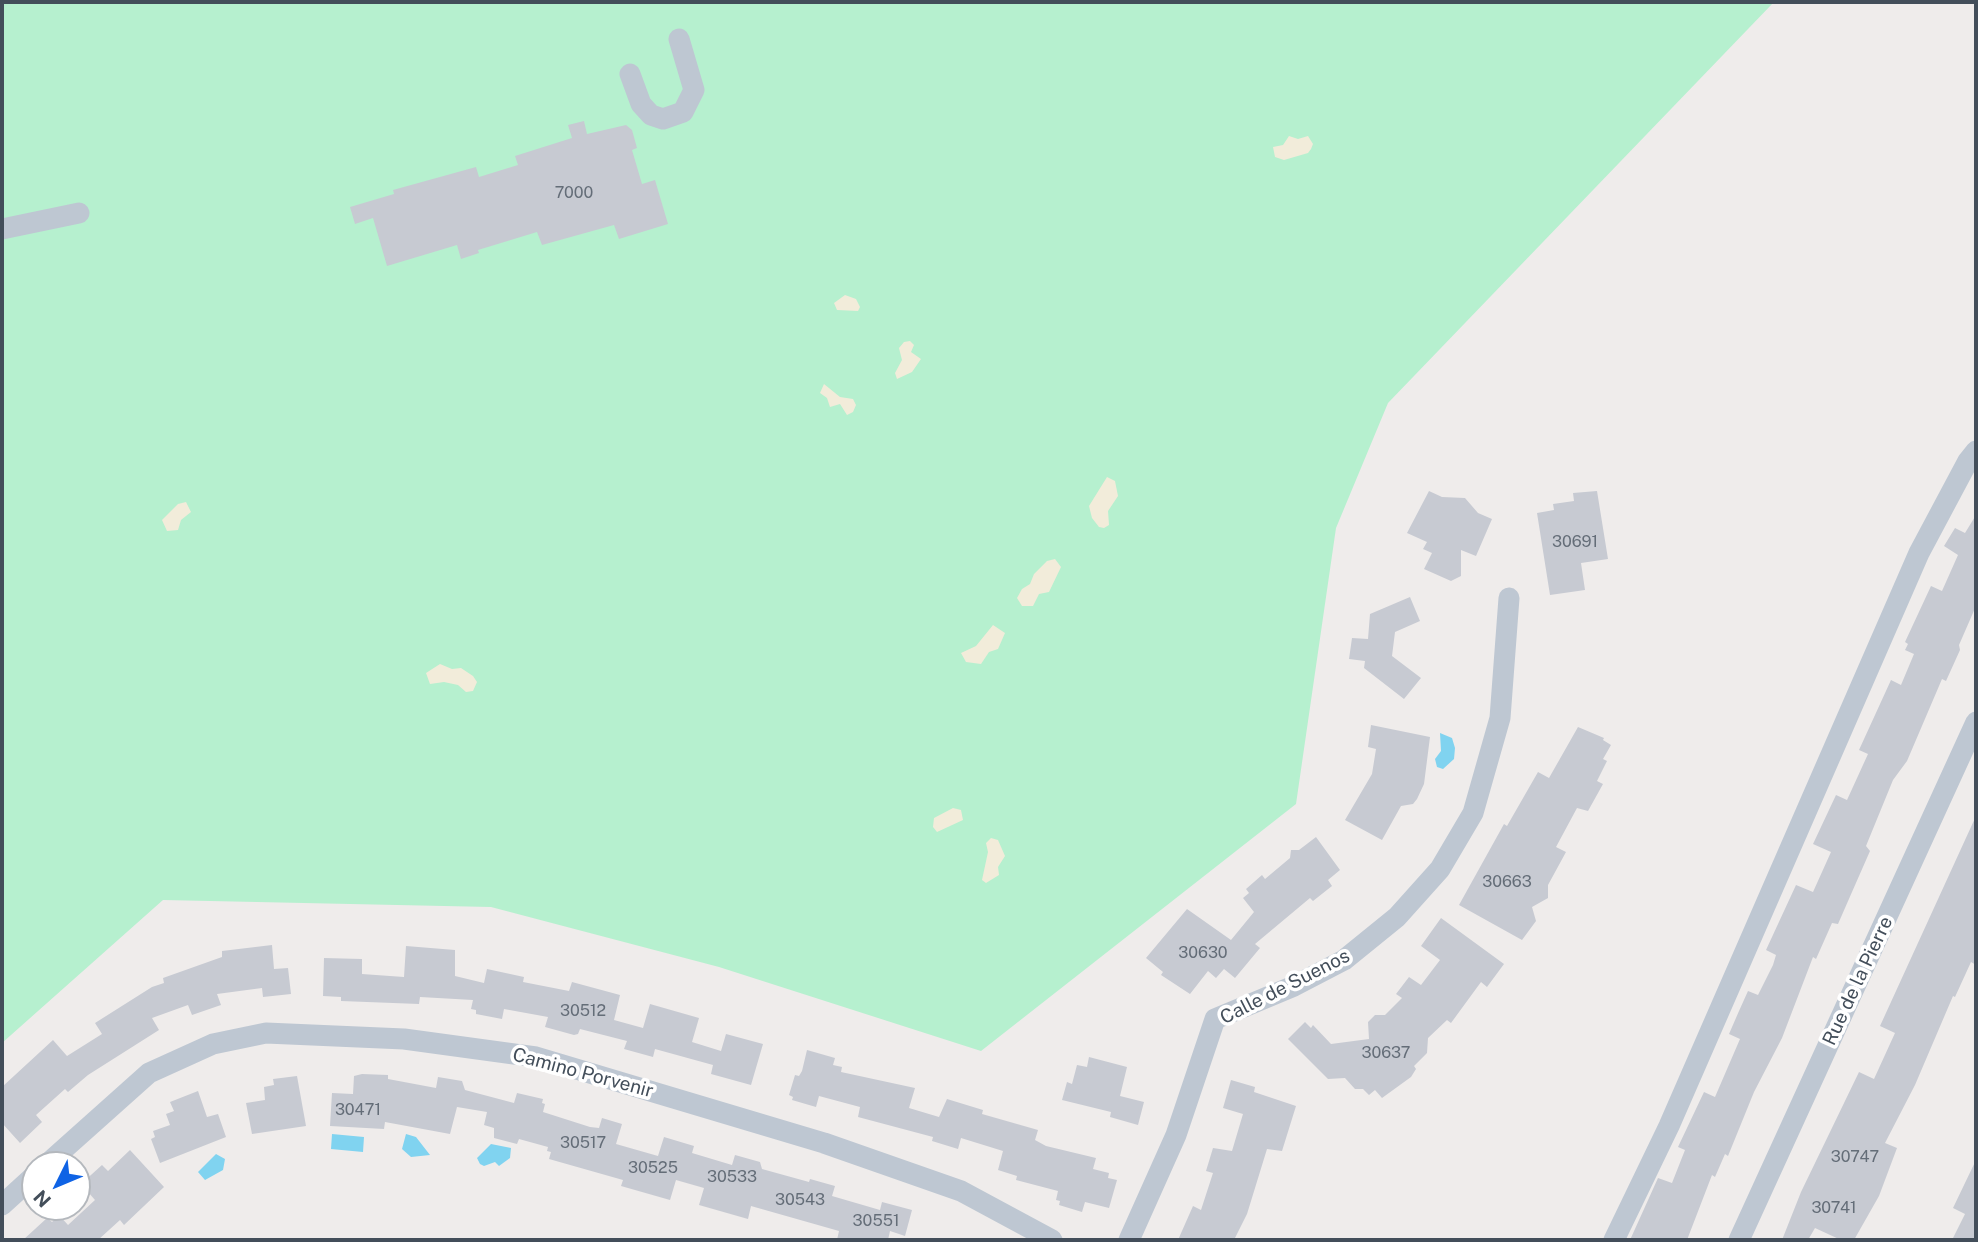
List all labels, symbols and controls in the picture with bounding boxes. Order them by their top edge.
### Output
house number: 7000 [555,183,593,203]
house number: 30691 [1552,532,1598,552]
house number: 30663 [1482,872,1532,892]
street label: Rue de la Pierre [1818,913,1898,1049]
house number: 30630 [1178,943,1228,963]
street label: Calle de Suenos [1217,945,1353,1029]
house number: 30512 [560,1001,606,1021]
street label: Camino Porvenir [510,1043,656,1103]
house number: 30637 [1362,1043,1410,1063]
house number: 30471 [335,1100,381,1120]
house number: 30517 [560,1133,606,1153]
house number: 30747 [1831,1147,1879,1167]
north arrow [21,1151,91,1221]
house number: 30525 [628,1158,678,1178]
house number: 30533 [707,1167,757,1187]
text: N [29,1186,55,1212]
house number: 30543 [775,1190,825,1210]
house number: 30741 [1811,1198,1857,1218]
house number: 30551 [853,1211,899,1231]

